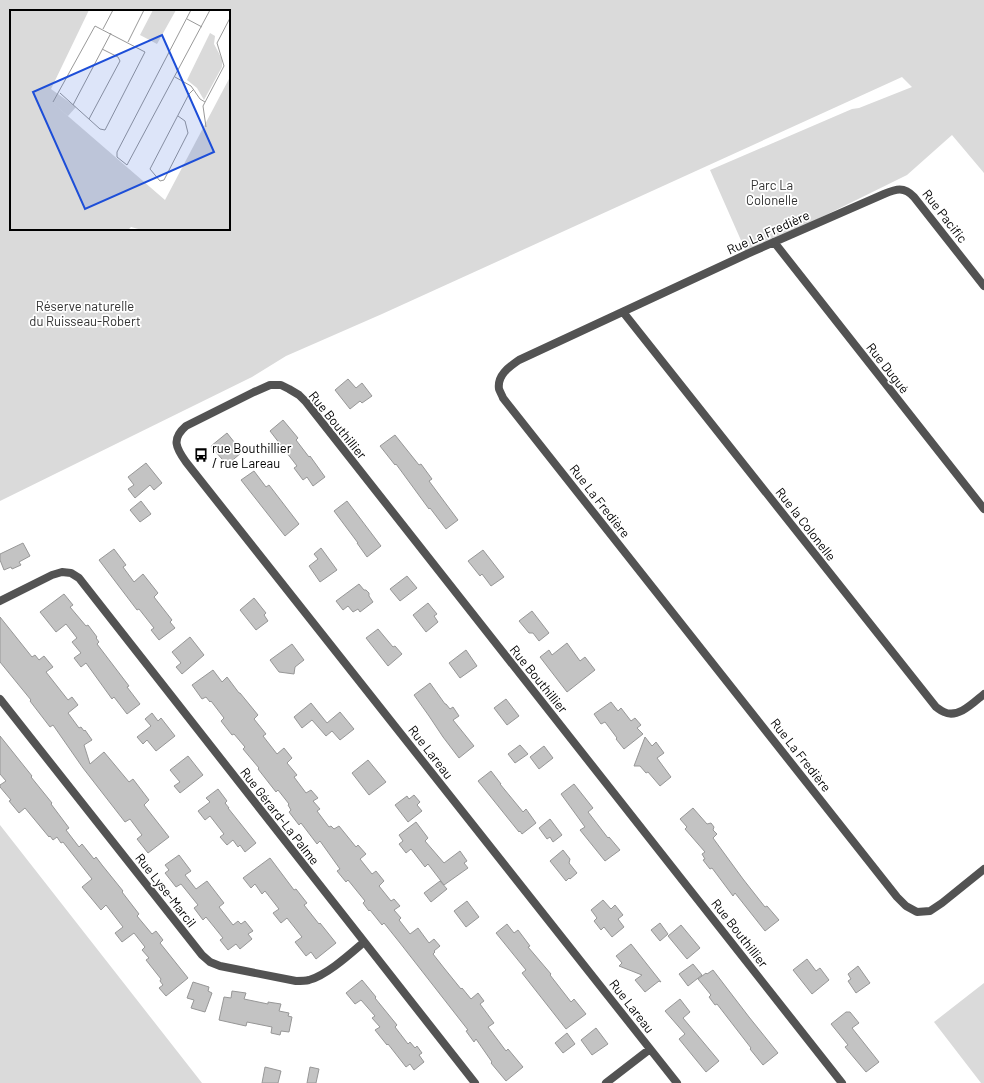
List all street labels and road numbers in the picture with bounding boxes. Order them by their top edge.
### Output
street label: Rue Pacific [919,186,971,246]
street label: Rue La Fredière [724,207,812,257]
street label: Rue Dugué [863,339,913,397]
street label: Rue Bouthillier [306,388,370,462]
street label: Rue La Fredière [566,461,634,541]
street label: Rue la Colonelle [772,484,840,564]
street label: Rue Bouthillier [507,642,571,716]
street label: Rue La Fredière [767,715,835,795]
street label: Rue Lareau [405,722,457,782]
street label: Rue Gérard-La Palme [237,764,323,868]
street label: Rue Lyse-Marcil [132,850,200,930]
street label: Rue Bouthillier [708,896,772,971]
street label: Rue Lareau [606,976,658,1036]

